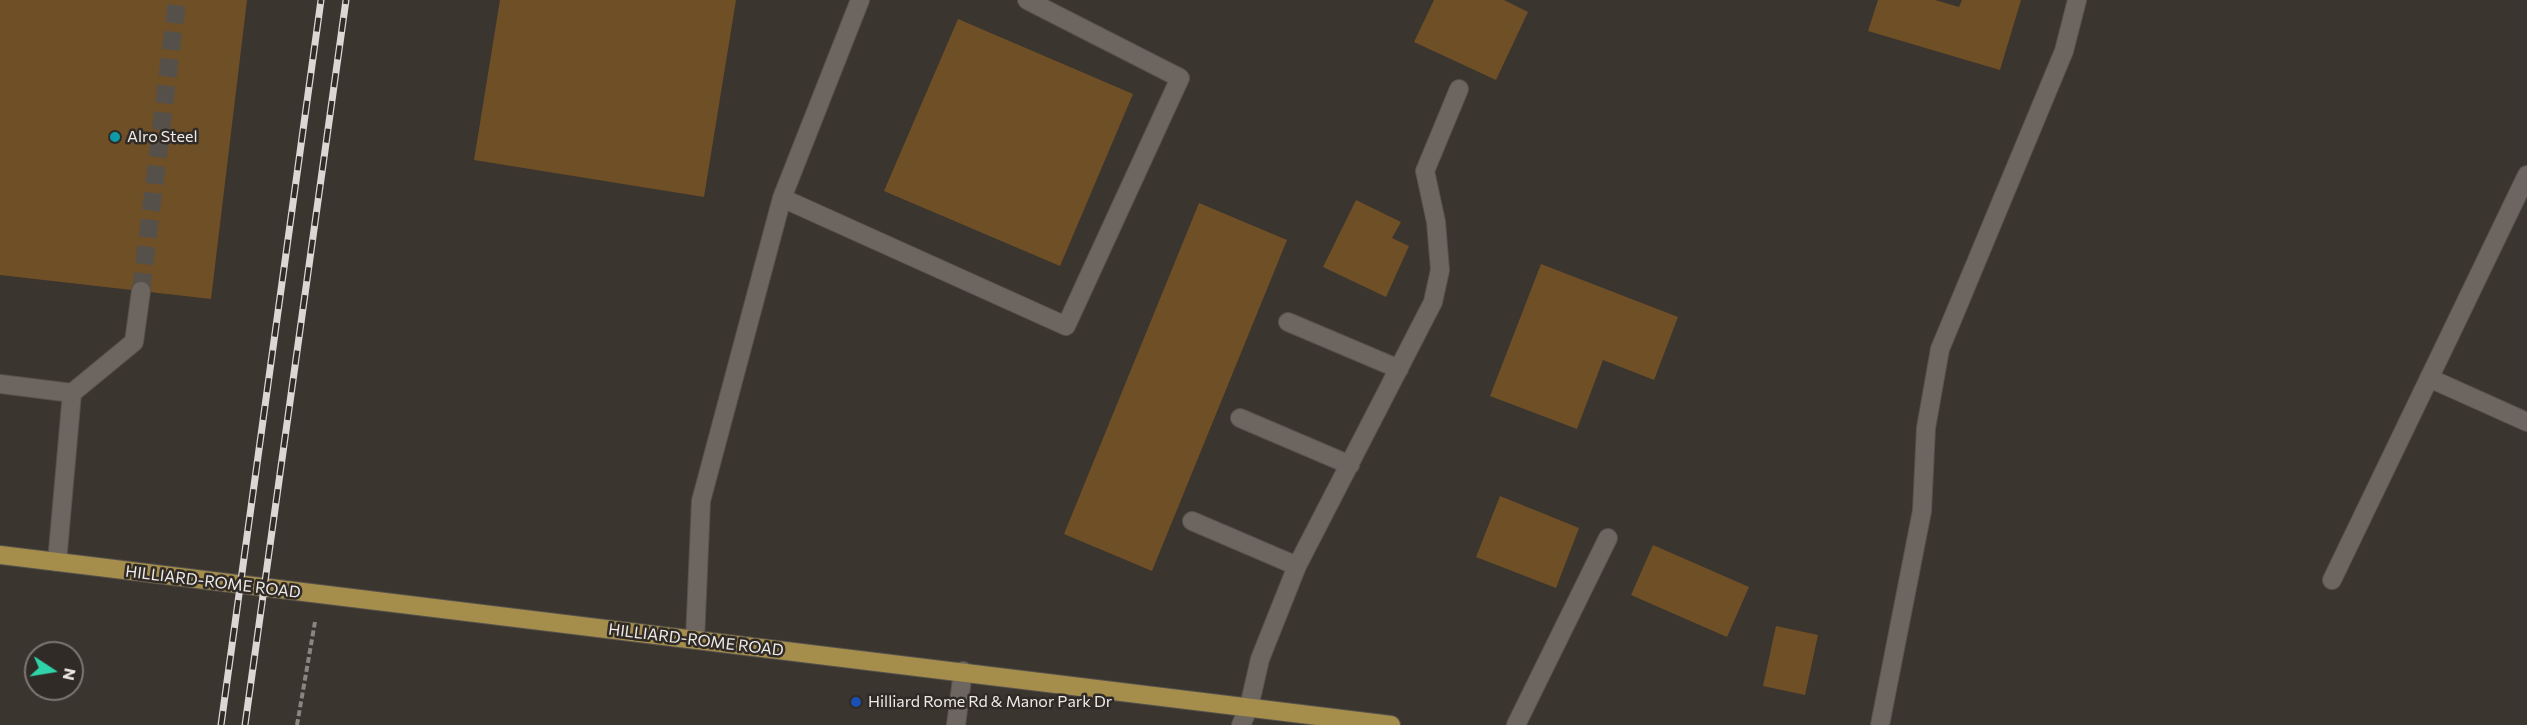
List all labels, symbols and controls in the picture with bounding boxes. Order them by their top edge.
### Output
place label: Alro Steel [127,127,197,147]
marker: Alro Steel [108,130,122,144]
street label: HILLIARD-ROME ROAD [124,562,302,602]
street label: HILLIARD-ROME ROAD [607,620,785,660]
north arrow [24,641,84,701]
text: N [60,667,81,682]
place label: Hilliard Rome Rd & Manor Park Dr [868,692,1112,712]
marker: Hilliard Rome Rd & Manor Park Dr [849,695,863,709]

